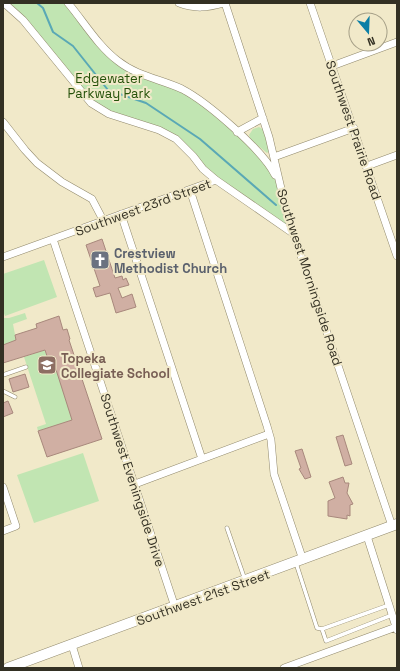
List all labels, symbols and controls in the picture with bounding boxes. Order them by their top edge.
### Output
north arrow [348,12,388,52]
text: N [365,34,377,49]
street label: Southwest Prairie Road [322,58,385,202]
park label: Edgewater Parkway Park [68,70,150,102]
street label: Southwest 23rd Street [73,175,214,240]
street label: Southwest Morningside Road [273,187,346,368]
place label: Crestview Methodist Church [114,245,227,277]
church icon: Crestview Methodist Church [89,249,111,271]
place label: Topeka Collegiate School [61,350,170,382]
school or university icon: Topeka Collegiate School [36,354,58,376]
street label: Southwest Eveningside Drive [96,391,169,569]
street label: Southwest 21st Street [134,565,272,630]

